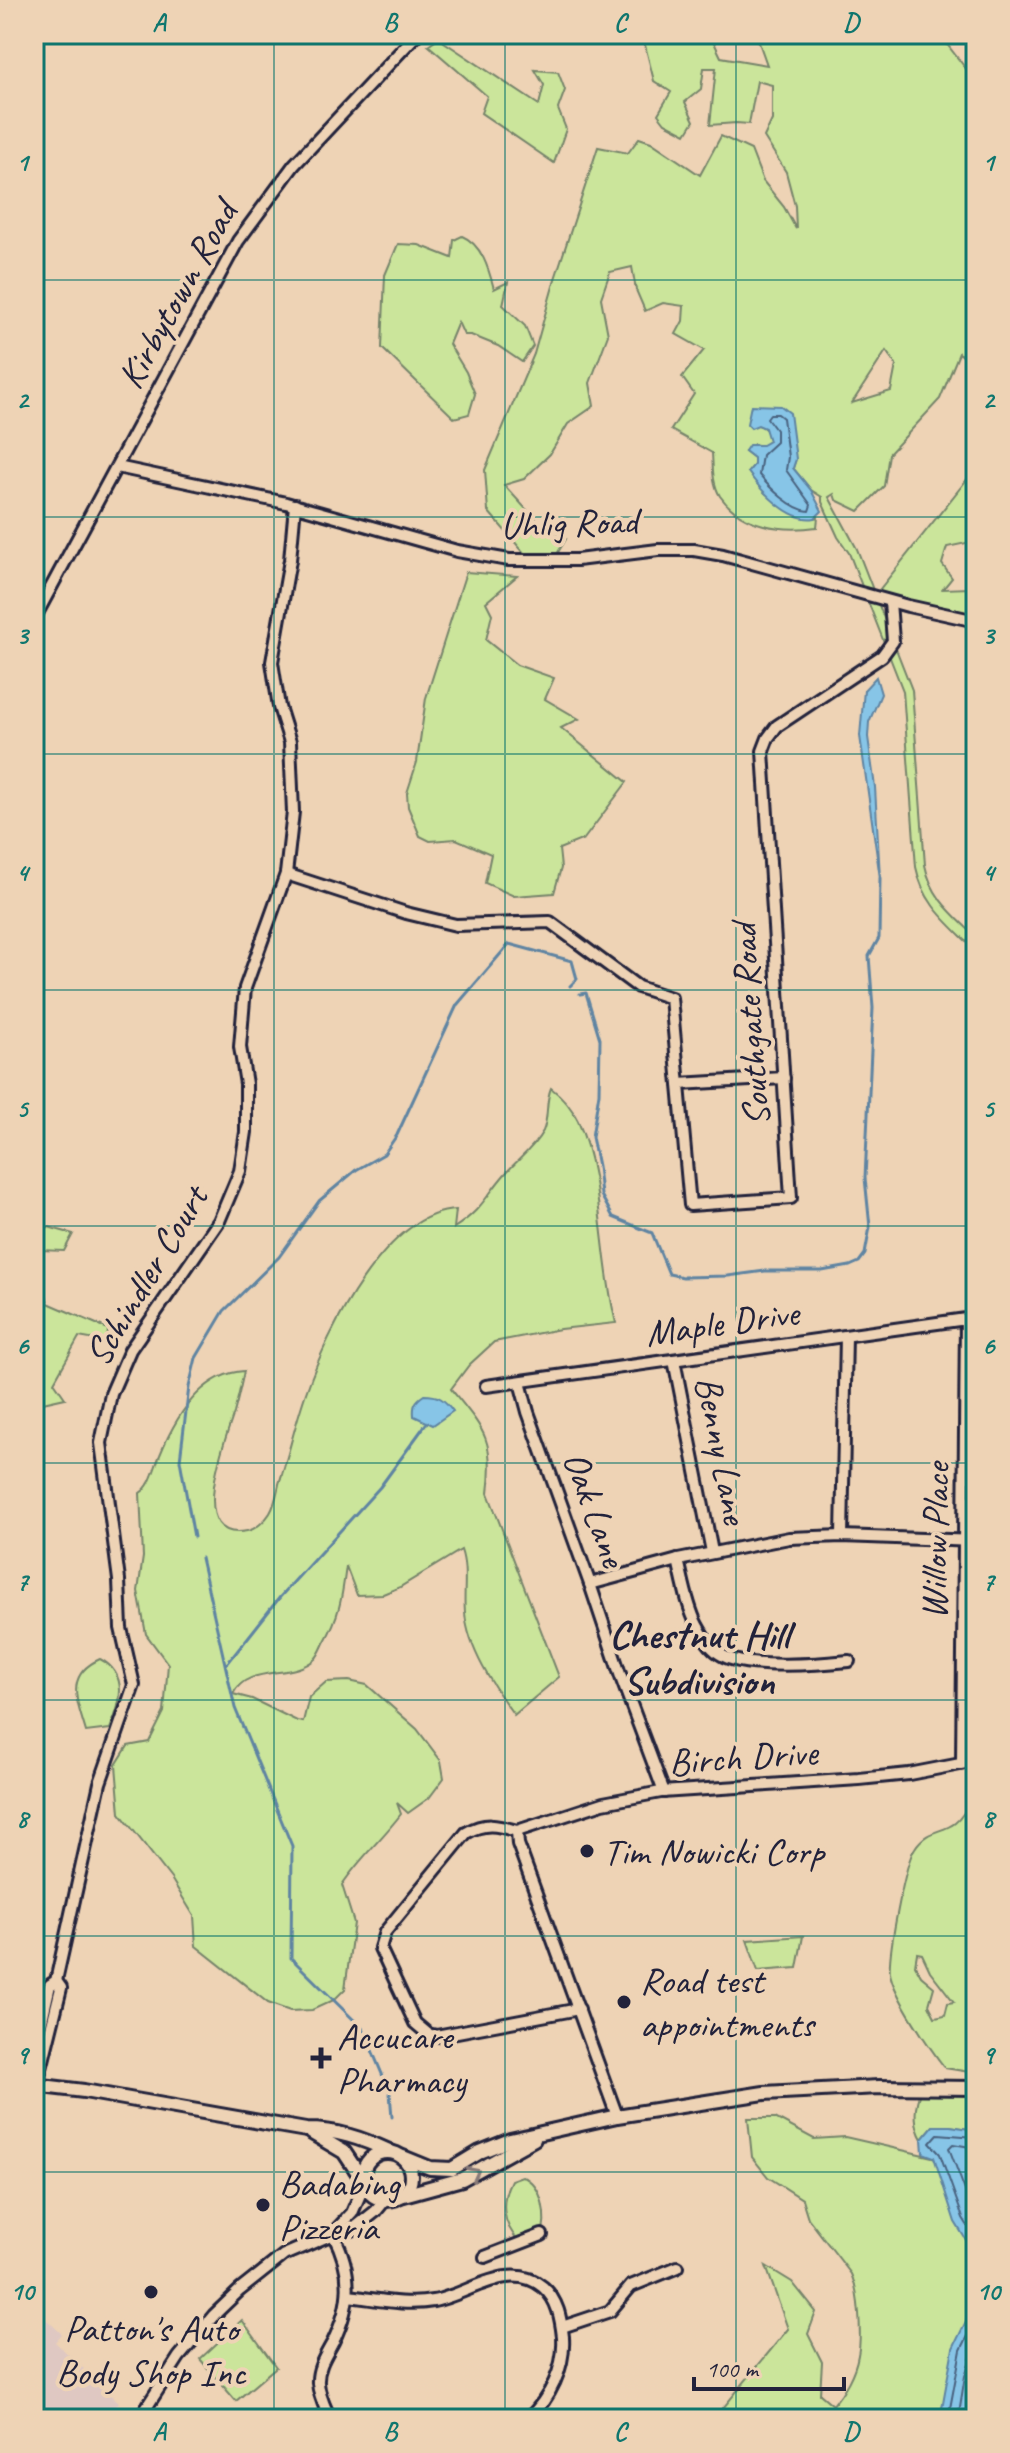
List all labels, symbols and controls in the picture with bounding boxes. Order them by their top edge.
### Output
text: A [152,6,167,39]
text: B [383,6,399,39]
text: C [614,6,630,39]
text: D [843,6,861,39]
text: 1 [16,146,31,179]
text: 1 [982,146,997,179]
street label: Kirbytown Road [106,188,251,397]
text: 2 [16,383,30,416]
text: 2 [982,383,996,416]
street label: Uhlig Road [500,497,644,549]
text: 3 [16,619,30,652]
text: 3 [982,619,996,652]
text: 4 [16,856,31,889]
text: 4 [982,856,997,889]
street label: Southgate Road [719,916,781,1128]
text: 5 [16,1092,30,1125]
text: 5 [982,1092,996,1125]
street label: Schindler Court [74,1175,220,1374]
street label: Maple Drive [642,1289,804,1357]
text: 6 [16,1329,30,1362]
text: 6 [982,1329,996,1362]
street label: Benny Lane [685,1372,760,1530]
street label: Oak Lane [552,1445,638,1576]
street label: Willow Place [910,1460,960,1620]
text: 7 [16,1565,30,1598]
text: 7 [982,1565,996,1598]
district label: Chestnut Hill Subdivision [609,1610,797,1706]
street label: Birch Drive [667,1728,821,1786]
text: 8 [16,1802,31,1835]
text: 8 [982,1802,997,1835]
place label: Tim Nowicki Corp [603,1828,826,1875]
marker: Tim Nowicki Corp [578,1842,596,1860]
place label: Road test appointments [640,1957,817,2048]
marker: Road test appointments [615,1993,633,2011]
place label: Accucare Pharmacy [337,2013,469,2104]
text: 9 [16,2038,30,2071]
text: 9 [982,2038,996,2071]
marker: Accucare Pharmacy [312,2049,330,2067]
place label: Badabing Pizzeria [279,2160,401,2251]
one-way arrow [465,2167,480,2182]
marker: Badabing Pizzeria [254,2196,272,2214]
text: 10 [10,2275,36,2308]
text: 10 [976,2275,1002,2308]
marker: Patton's Auto Body Shop Inc [142,2283,160,2301]
place label: Patton's Auto Body Shop Inc [56,2305,248,2396]
scale bar [694,2341,844,2391]
text: 100 m [706,2354,760,2384]
text: A [152,2415,167,2448]
text: B [383,2415,399,2448]
text: C [614,2415,630,2448]
text: D [843,2415,861,2448]

